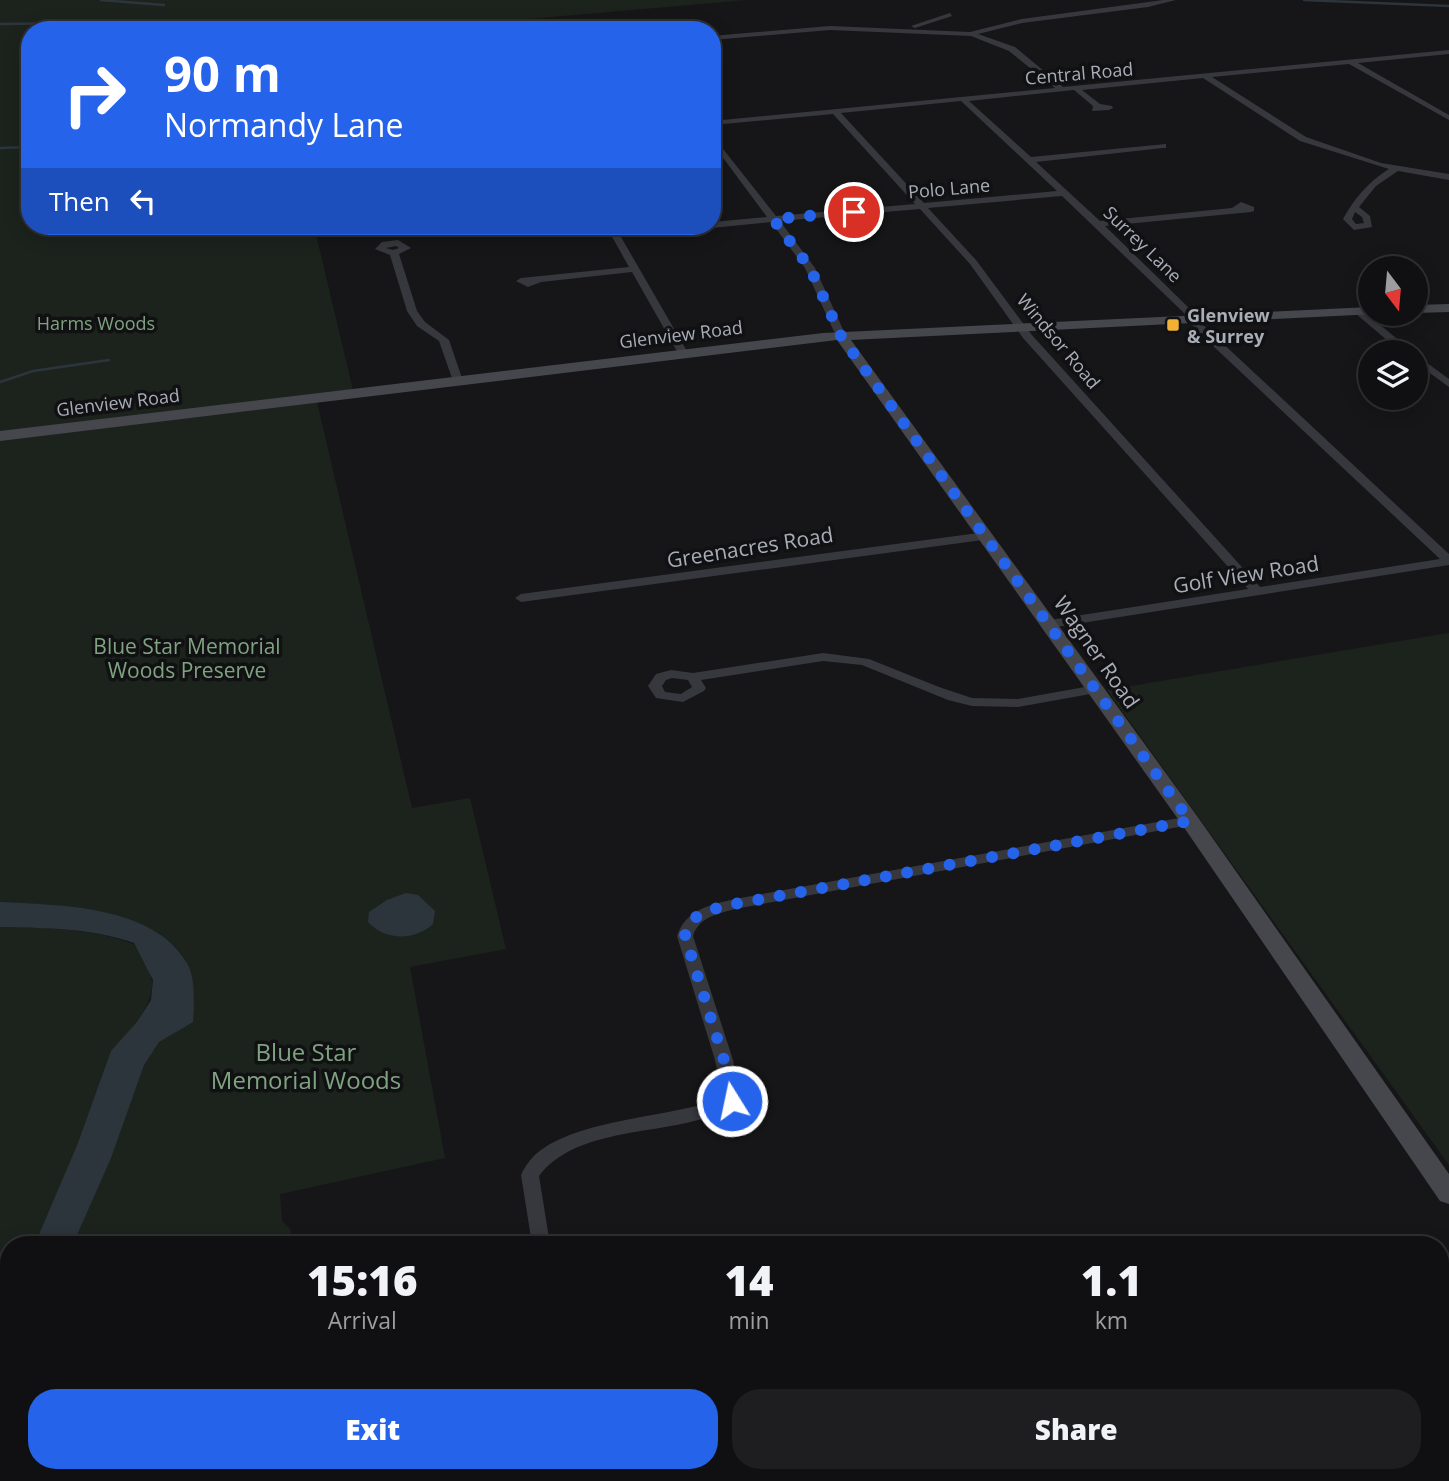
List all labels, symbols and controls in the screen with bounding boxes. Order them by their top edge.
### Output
text: 90 m [164,40,281,106]
icon: right [49,49,140,140]
street label: Central Road [1024,56,1134,90]
text: Normandy Lane [164,103,403,146]
street label: Polo Lane [907,172,991,204]
icon: left [124,182,162,220]
pin [824,182,884,242]
text: Then [49,183,110,219]
icon: arrive [835,193,873,231]
street label: Surrey Lane [1099,201,1187,287]
north arrow [1358,256,1428,326]
map controls [1358,256,1428,410]
street label: Windsor Road [1012,288,1106,394]
place label: Glenview & Surrey [1187,303,1270,348]
park label: Harms Woods [37,311,155,335]
street label: Glenview Road [618,315,744,353]
marker: Glenview & Surrey [1165,317,1181,333]
button: layers [1358,340,1428,410]
street label: Glenview Road [55,383,181,421]
street label: Greenacres Road [665,520,835,574]
street label: Golf View Road [1171,549,1321,599]
street label: Wagner Road [1048,590,1146,714]
park label: Blue Star Memorial Woods Preserve [93,632,281,684]
park label: Blue Star Memorial Woods [211,1035,401,1096]
position arrow [695,1064,769,1138]
text: 15:16 [307,1251,418,1308]
text: 14 [724,1251,774,1308]
text: 1.1 [1081,1251,1142,1308]
text: Arrival [328,1304,397,1336]
text: min [728,1304,770,1336]
text: km [1095,1304,1128,1336]
button: Exit [28,1389,718,1469]
button: Share [732,1389,1421,1469]

